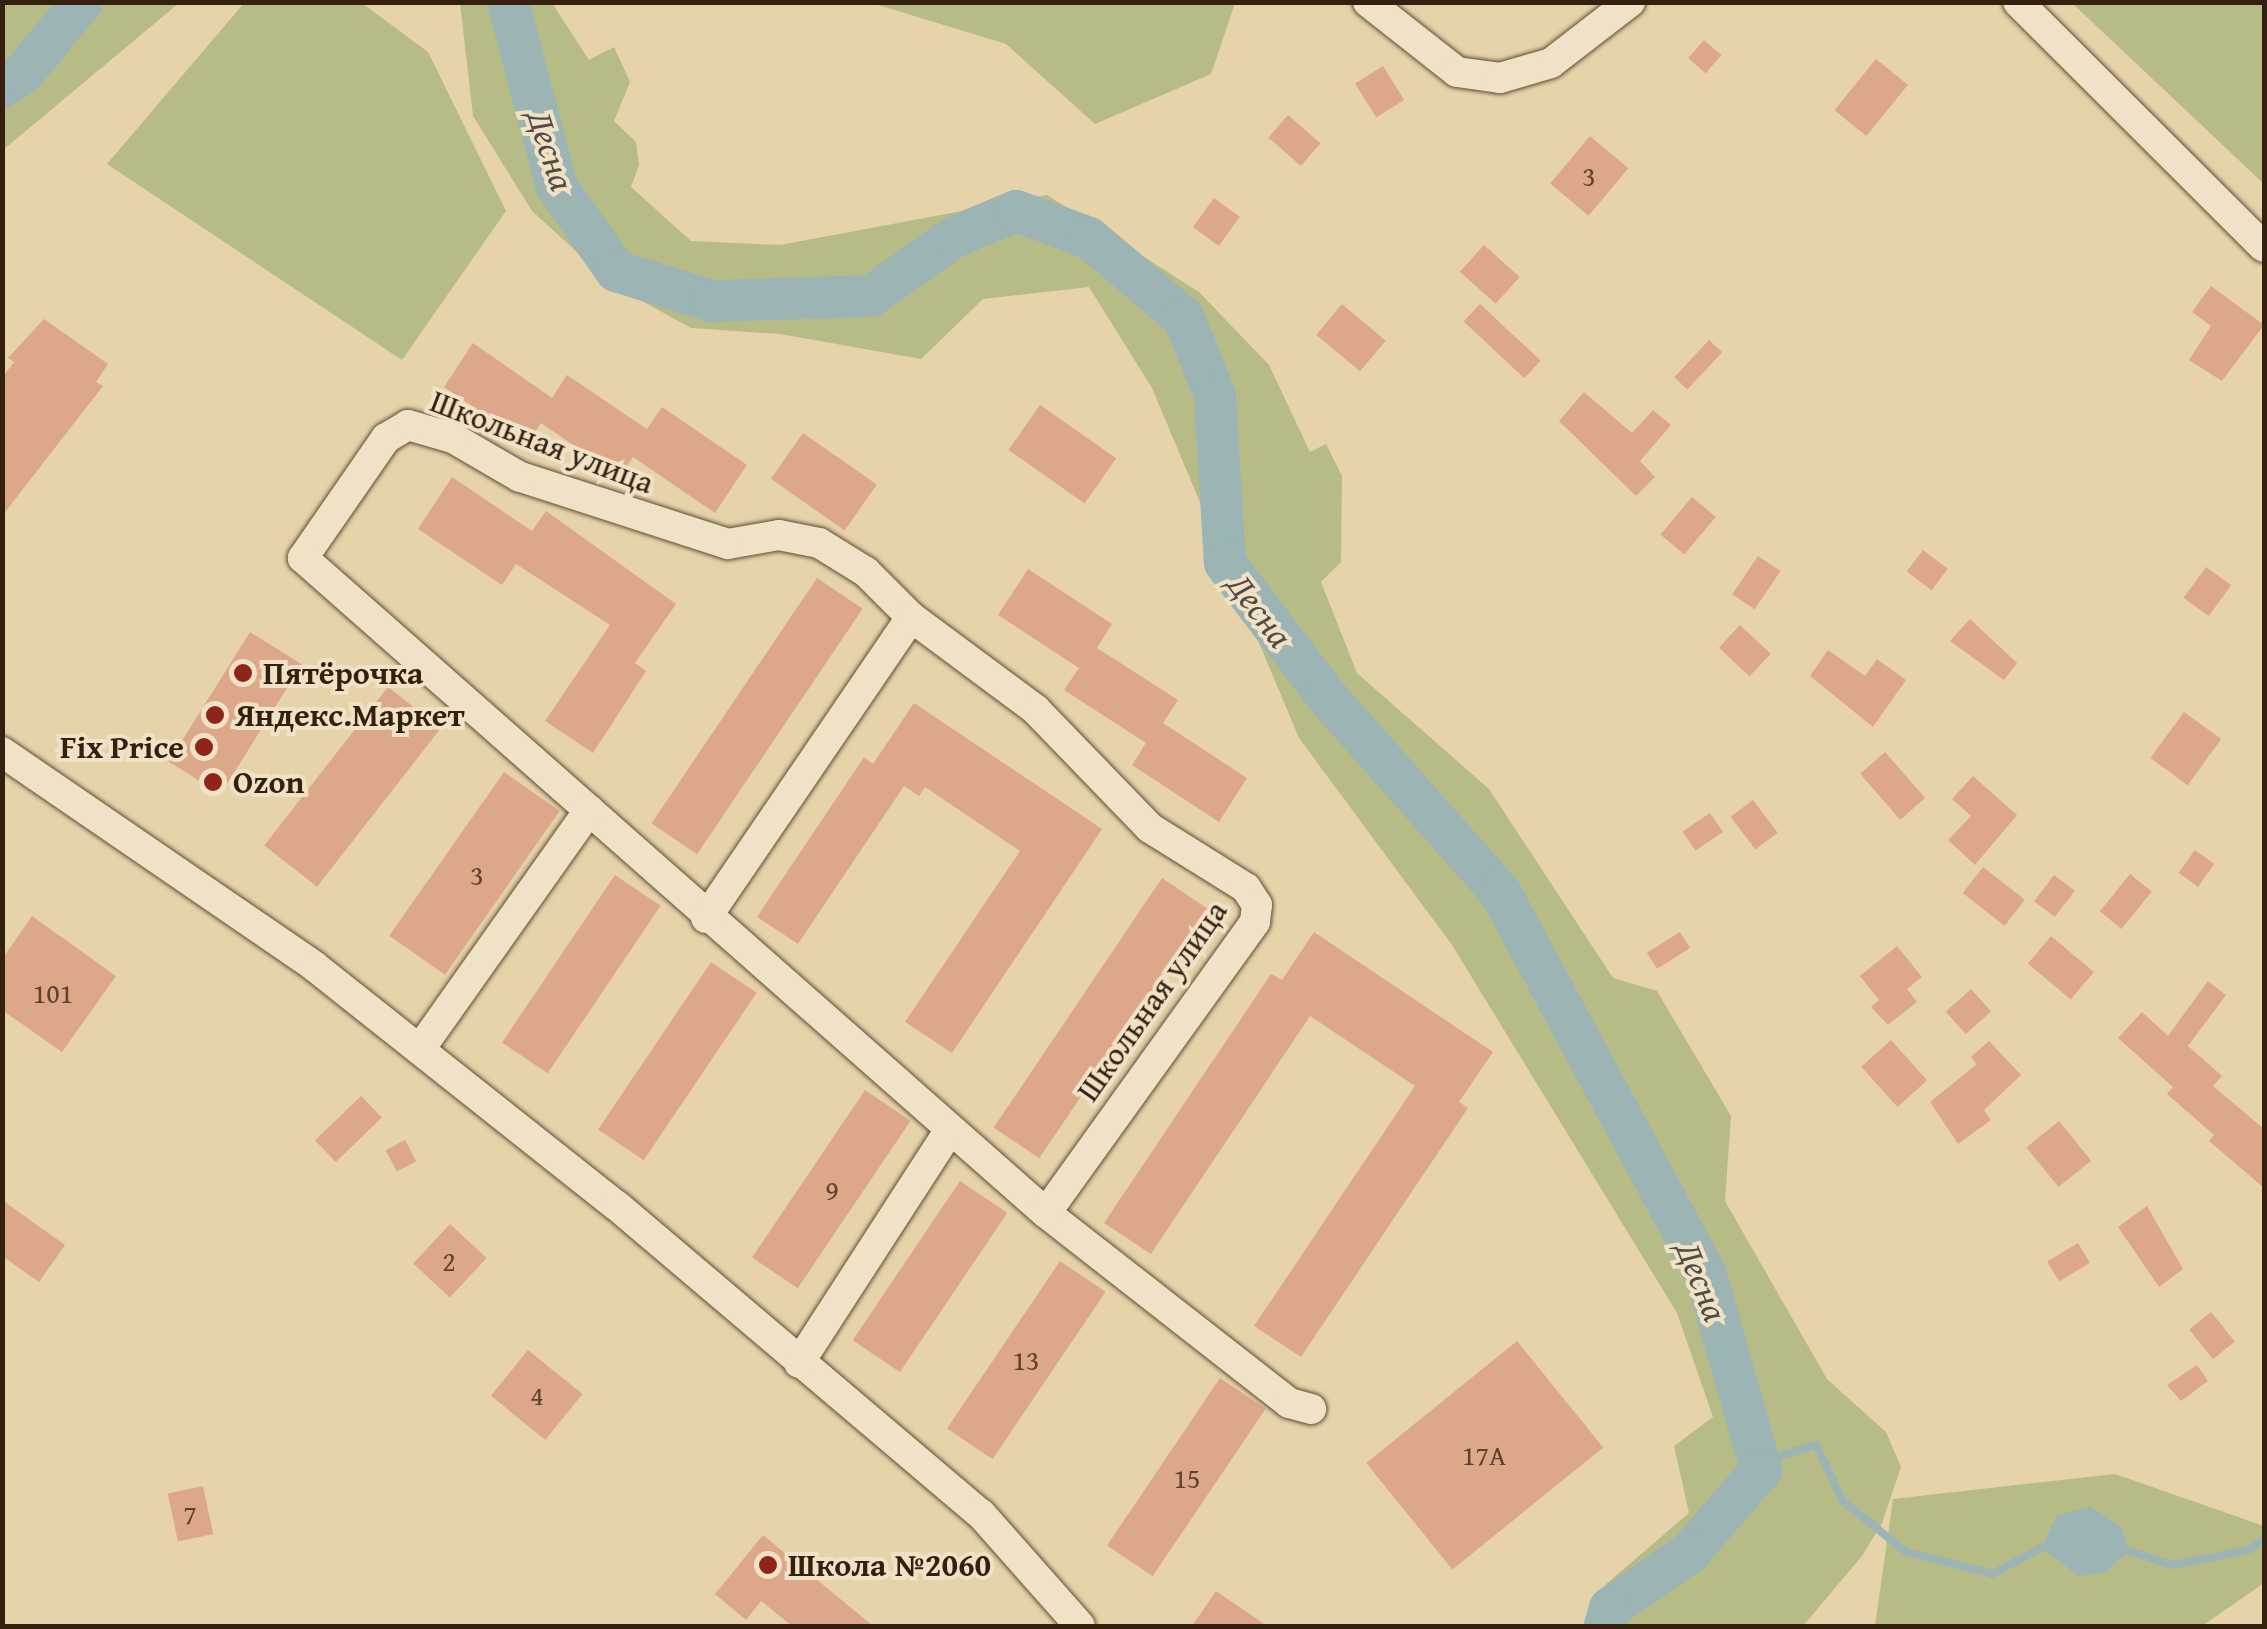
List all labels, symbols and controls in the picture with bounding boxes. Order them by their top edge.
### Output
water label: Десна [518,104,584,196]
house number: 3 [1582,159,1596,193]
street label: Школьная улица [425,382,659,502]
water label: Десна [1218,565,1302,655]
place label: Пятёрочка [263,654,423,692]
marker: Пятёрочка [232,662,254,684]
place label: Яндекс.Маркет [235,696,465,734]
marker: Яндекс.Маркет [204,704,226,726]
place label: Fix Price [60,728,184,766]
marker: Fix Price [193,736,215,758]
place label: Ozon [233,763,304,801]
marker: Ozon [202,771,224,793]
house number: 3 [470,858,484,892]
street label: Школьная улица [1069,893,1235,1109]
house number: 101 [33,976,73,1010]
house number: 9 [825,1173,839,1207]
water label: Десна [1667,1235,1737,1327]
house number: 2 [442,1244,456,1278]
house number: 13 [1013,1343,1039,1377]
house number: 4 [530,1378,544,1412]
house number: 17А [1462,1438,1506,1472]
house number: 15 [1174,1461,1200,1495]
house number: 7 [183,1497,197,1531]
place label: Школа №2060 [788,1546,991,1584]
marker: Школа №2060 [757,1554,779,1576]

